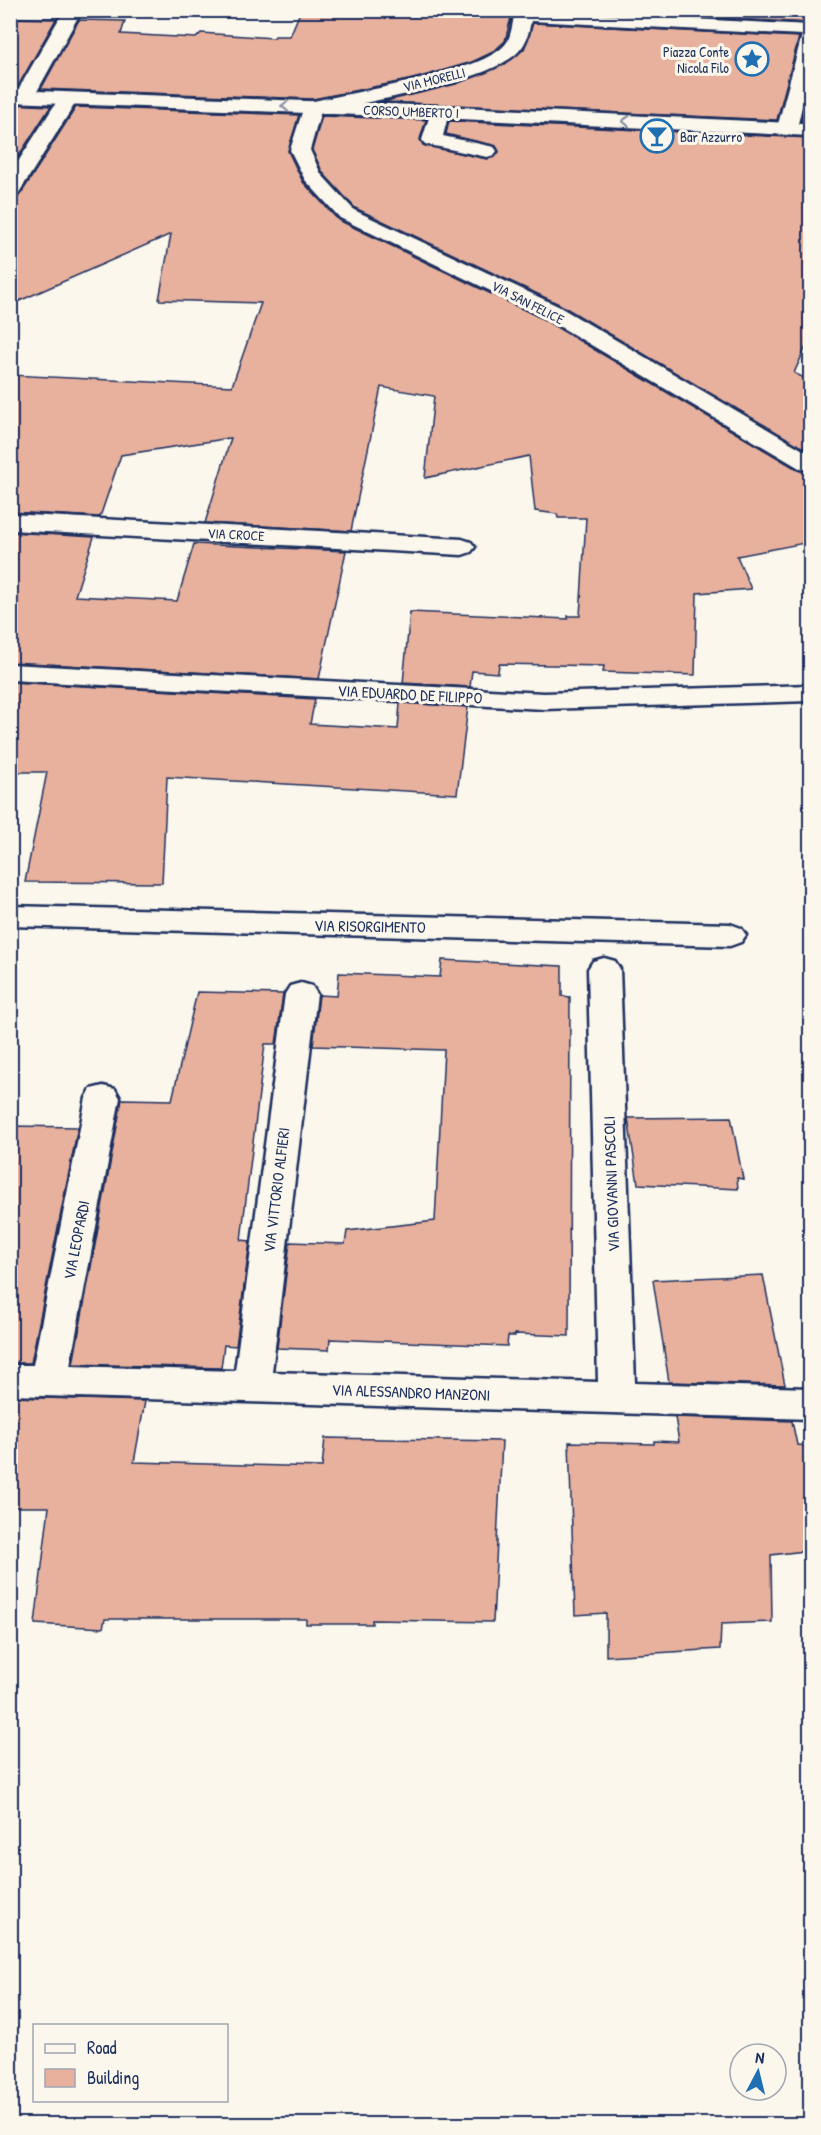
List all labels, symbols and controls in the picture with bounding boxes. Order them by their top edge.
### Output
place icon: Piazza Conte Nicola Filo [734,41,770,77]
place label: Piazza Conte Nicola Filo [663,42,729,77]
street label: VIA MORELLI [401,62,467,96]
one-way arrow [280,100,289,113]
street label: CORSO UMBERTO I [363,100,459,122]
one-way arrow [622,114,631,127]
bar icon: Bar Azzurro [639,118,675,154]
place label: Bar Azzurro [680,127,742,146]
street label: VIA SAN FELICE [489,276,567,328]
street label: VIA CROCE [207,523,265,545]
street label: VIA EDUARDO DE FILIPPO [337,679,483,709]
street label: VIA RISORGIMENTO [314,914,426,938]
street label: VIA GIOVANNI PASCOLI [598,1116,624,1252]
street label: VIA VITTORIO ALFIERI [257,1126,295,1254]
street label: VIA LEOPARDI [58,1198,94,1282]
street label: VIA ALESSANDRO MANZONI [331,1378,491,1406]
legend [33,2024,228,2102]
text: Road [87,2035,117,2060]
north arrow [728,2042,788,2102]
text: N [754,2046,766,2069]
text: Building [87,2065,139,2090]

